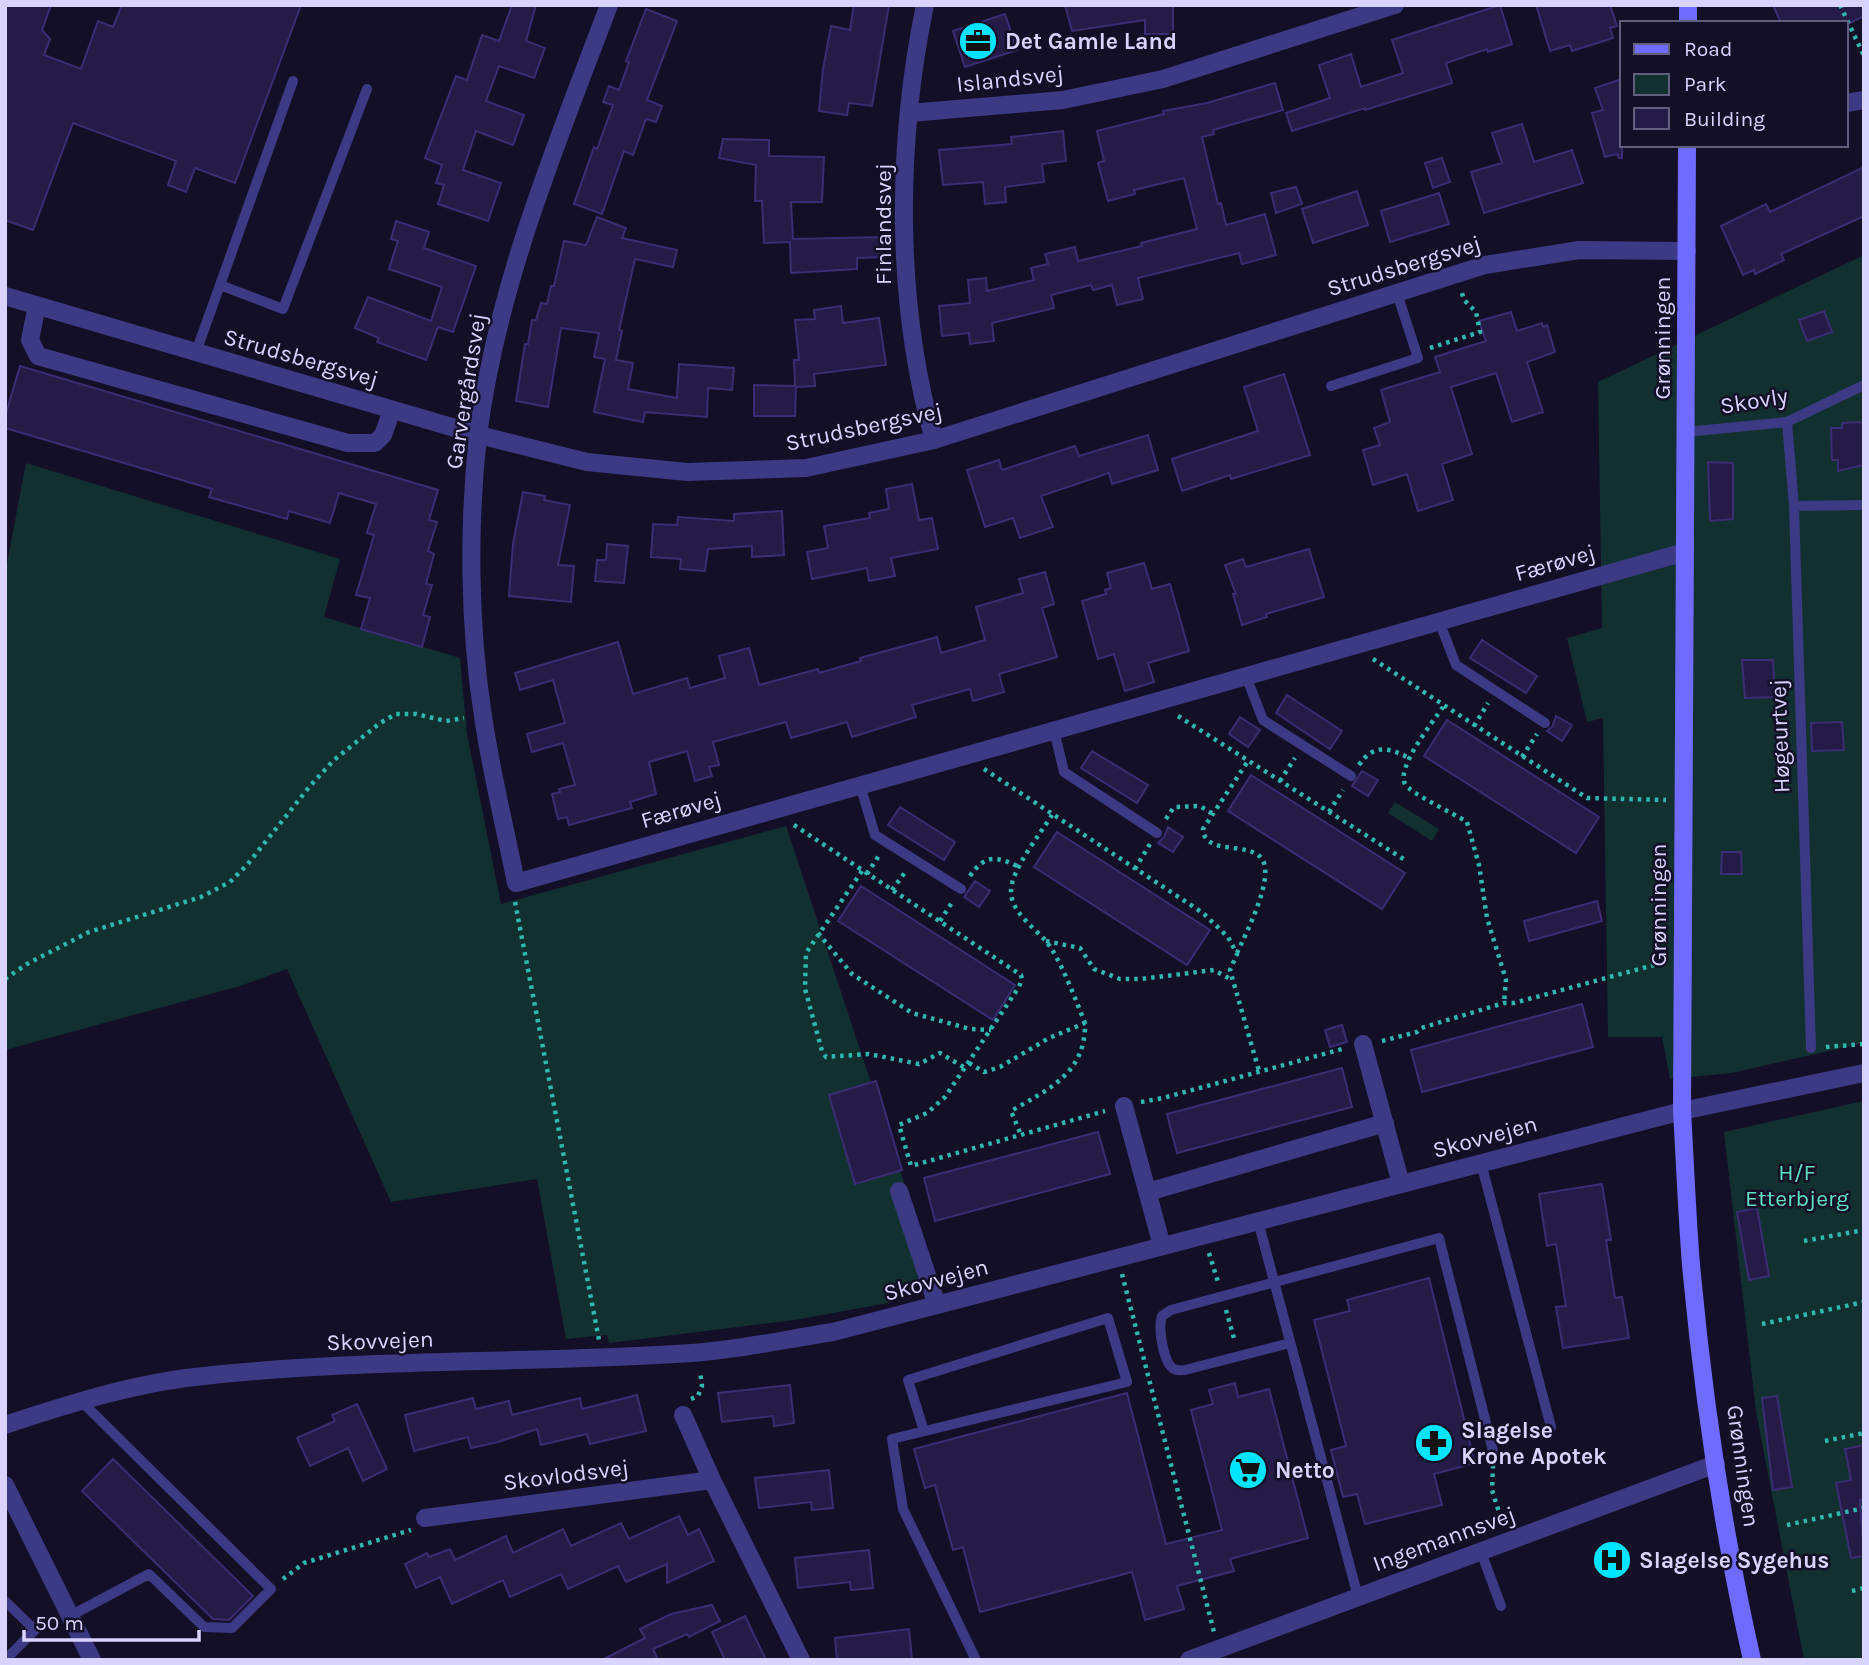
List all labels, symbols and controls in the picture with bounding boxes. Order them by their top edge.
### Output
office icon: Det Gamle Land [957,20,999,62]
legend [1620,21,1848,147]
place label: Det Gamle Land [1005,28,1177,55]
text: Road [1684,37,1732,61]
street label: Islandsvej [955,60,1065,98]
text: Park [1684,72,1727,96]
text: Building [1684,107,1765,131]
street label: Finlandsvej [870,163,897,285]
street label: Strudsbergsvej [1324,230,1484,302]
street label: Grønningen [1649,277,1676,399]
street label: Garvergårdsvej [440,311,492,471]
street label: Strudsbergsvej [221,323,381,393]
street label: Skovly [1718,382,1790,420]
street label: Strudsbergsvej [783,397,945,457]
street label: Færøvej [1512,539,1598,587]
street label: Høgeurtvej [1765,678,1795,794]
street label: Færøvej [638,786,724,834]
street label: Grønningen [1645,844,1672,966]
street label: Skovvejen [1430,1110,1540,1164]
park label: H/F Etterbjerg [1745,1159,1849,1212]
street label: Skovvejen [881,1253,991,1307]
street label: Skovvejen [326,1326,434,1356]
street label: Grønningen [1721,1403,1765,1529]
place label: Slagelse Krone Apotek [1461,1417,1607,1470]
pharmacy icon: Slagelse Krone Apotek [1413,1422,1455,1464]
supermarket icon: Netto [1227,1449,1269,1491]
street label: Skovlodsvej [502,1454,630,1496]
place label: Netto [1275,1457,1335,1484]
street label: Ingemannsvej [1369,1501,1519,1577]
hospital icon: Slagelse Sygehus [1591,1539,1633,1581]
place label: Slagelse Sygehus [1639,1547,1829,1574]
scale bar [24,1598,200,1642]
text: 50 m [35,1611,84,1635]

